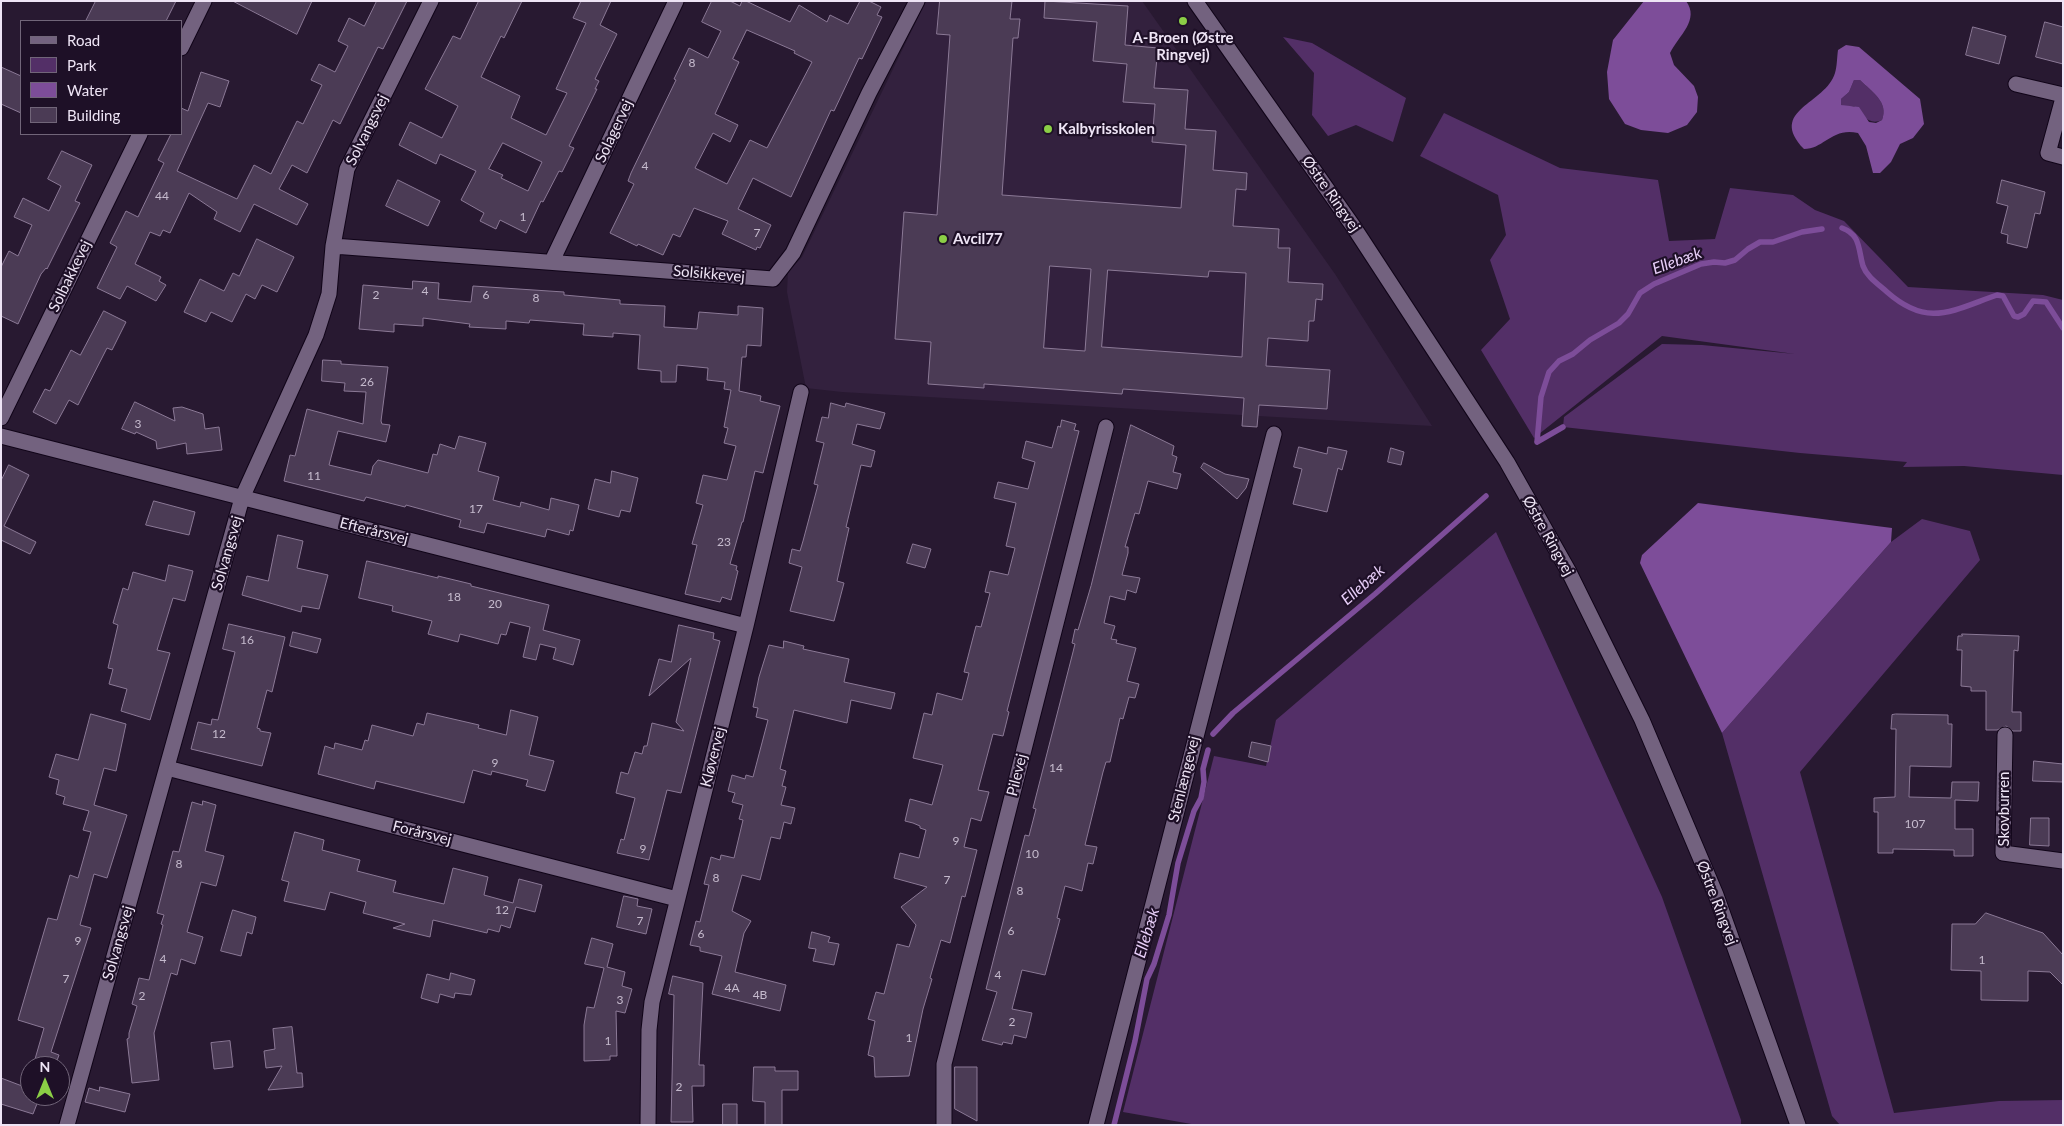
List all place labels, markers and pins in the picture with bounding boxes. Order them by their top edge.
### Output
marker: A-Broen (Østre Ringvej) [1177,15,1189,27]
place label: A-Broen (Østre Ringvej) [1132,29,1234,64]
place label: Kalbyrisskolen [1058,120,1155,138]
marker: Kalbyrisskolen [1042,123,1054,135]
place label: Avcil77 [953,230,1003,248]
marker: Avcil77 [937,233,949,245]

